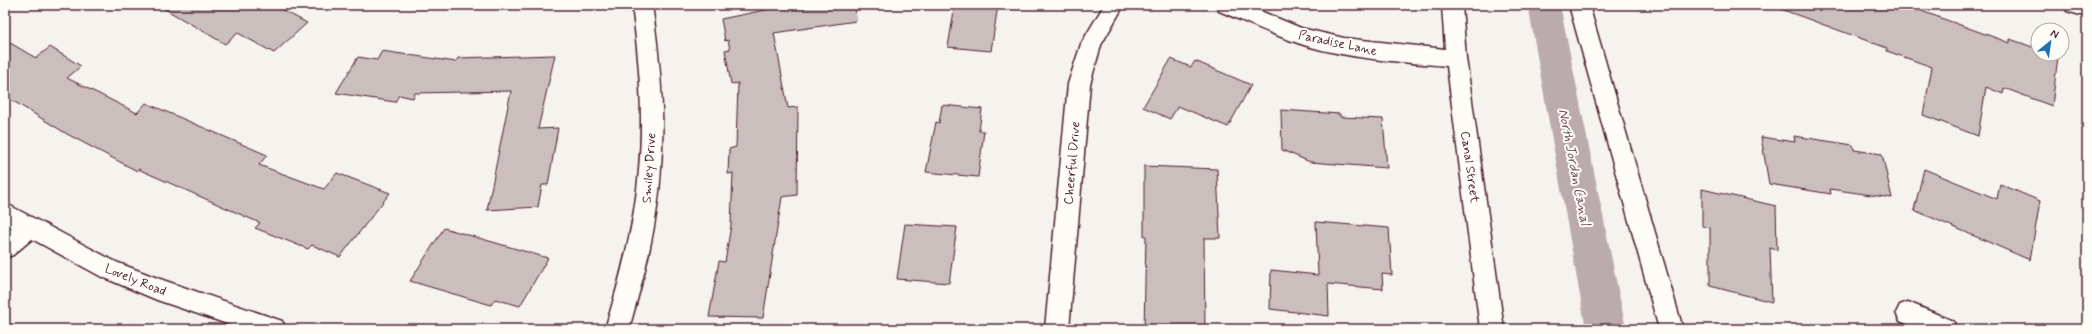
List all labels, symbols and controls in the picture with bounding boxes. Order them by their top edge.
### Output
north arrow [2030,22,2070,62]
text: N [2048,26,2061,42]
street label: Paradise Lane [1297,27,1379,60]
water label: North Jordan Canal [1554,107,1594,229]
street label: Cheerful Drive [1060,121,1085,205]
street label: Canal Street [1456,130,1483,205]
street label: Smiley Drive [639,132,660,204]
street label: Lovely Road [102,260,169,300]

